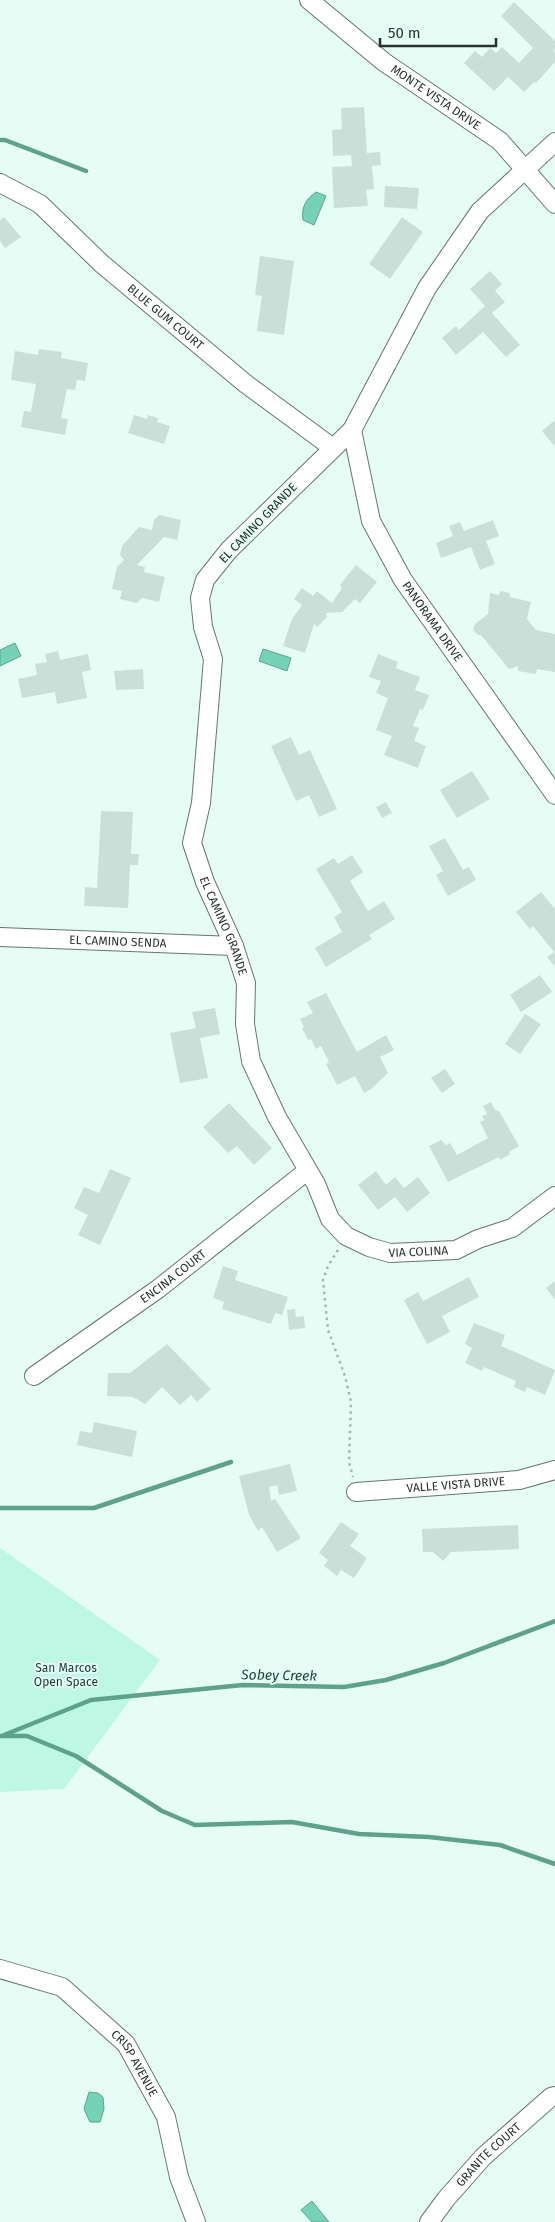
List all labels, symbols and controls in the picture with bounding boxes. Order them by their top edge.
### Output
scale bar [380,15,496,47]
text: 50 m [388,24,421,42]
street label: MONTE VISTA DRIVE [388,62,483,133]
street label: BLUE GUM COURT [125,281,207,353]
street label: EL CAMINO GRANDE [216,480,300,566]
street label: PANORAMA DRIVE [399,579,466,664]
street label: EL CAMINO GRANDE [197,875,250,977]
street label: EL CAMINO SENDA [69,933,167,950]
street label: VIA COLINA [388,1243,449,1260]
street label: ENCINA COURT [138,1246,209,1306]
street label: VALLE VISTA DRIVE [406,1474,506,1495]
park label: San Marcos Open Space [34,1661,98,1689]
water label: Sobey Creek [240,1666,317,1685]
street label: CRISP AVENUE [108,2027,161,2099]
street label: GRANITE COURT [453,2119,524,2190]

